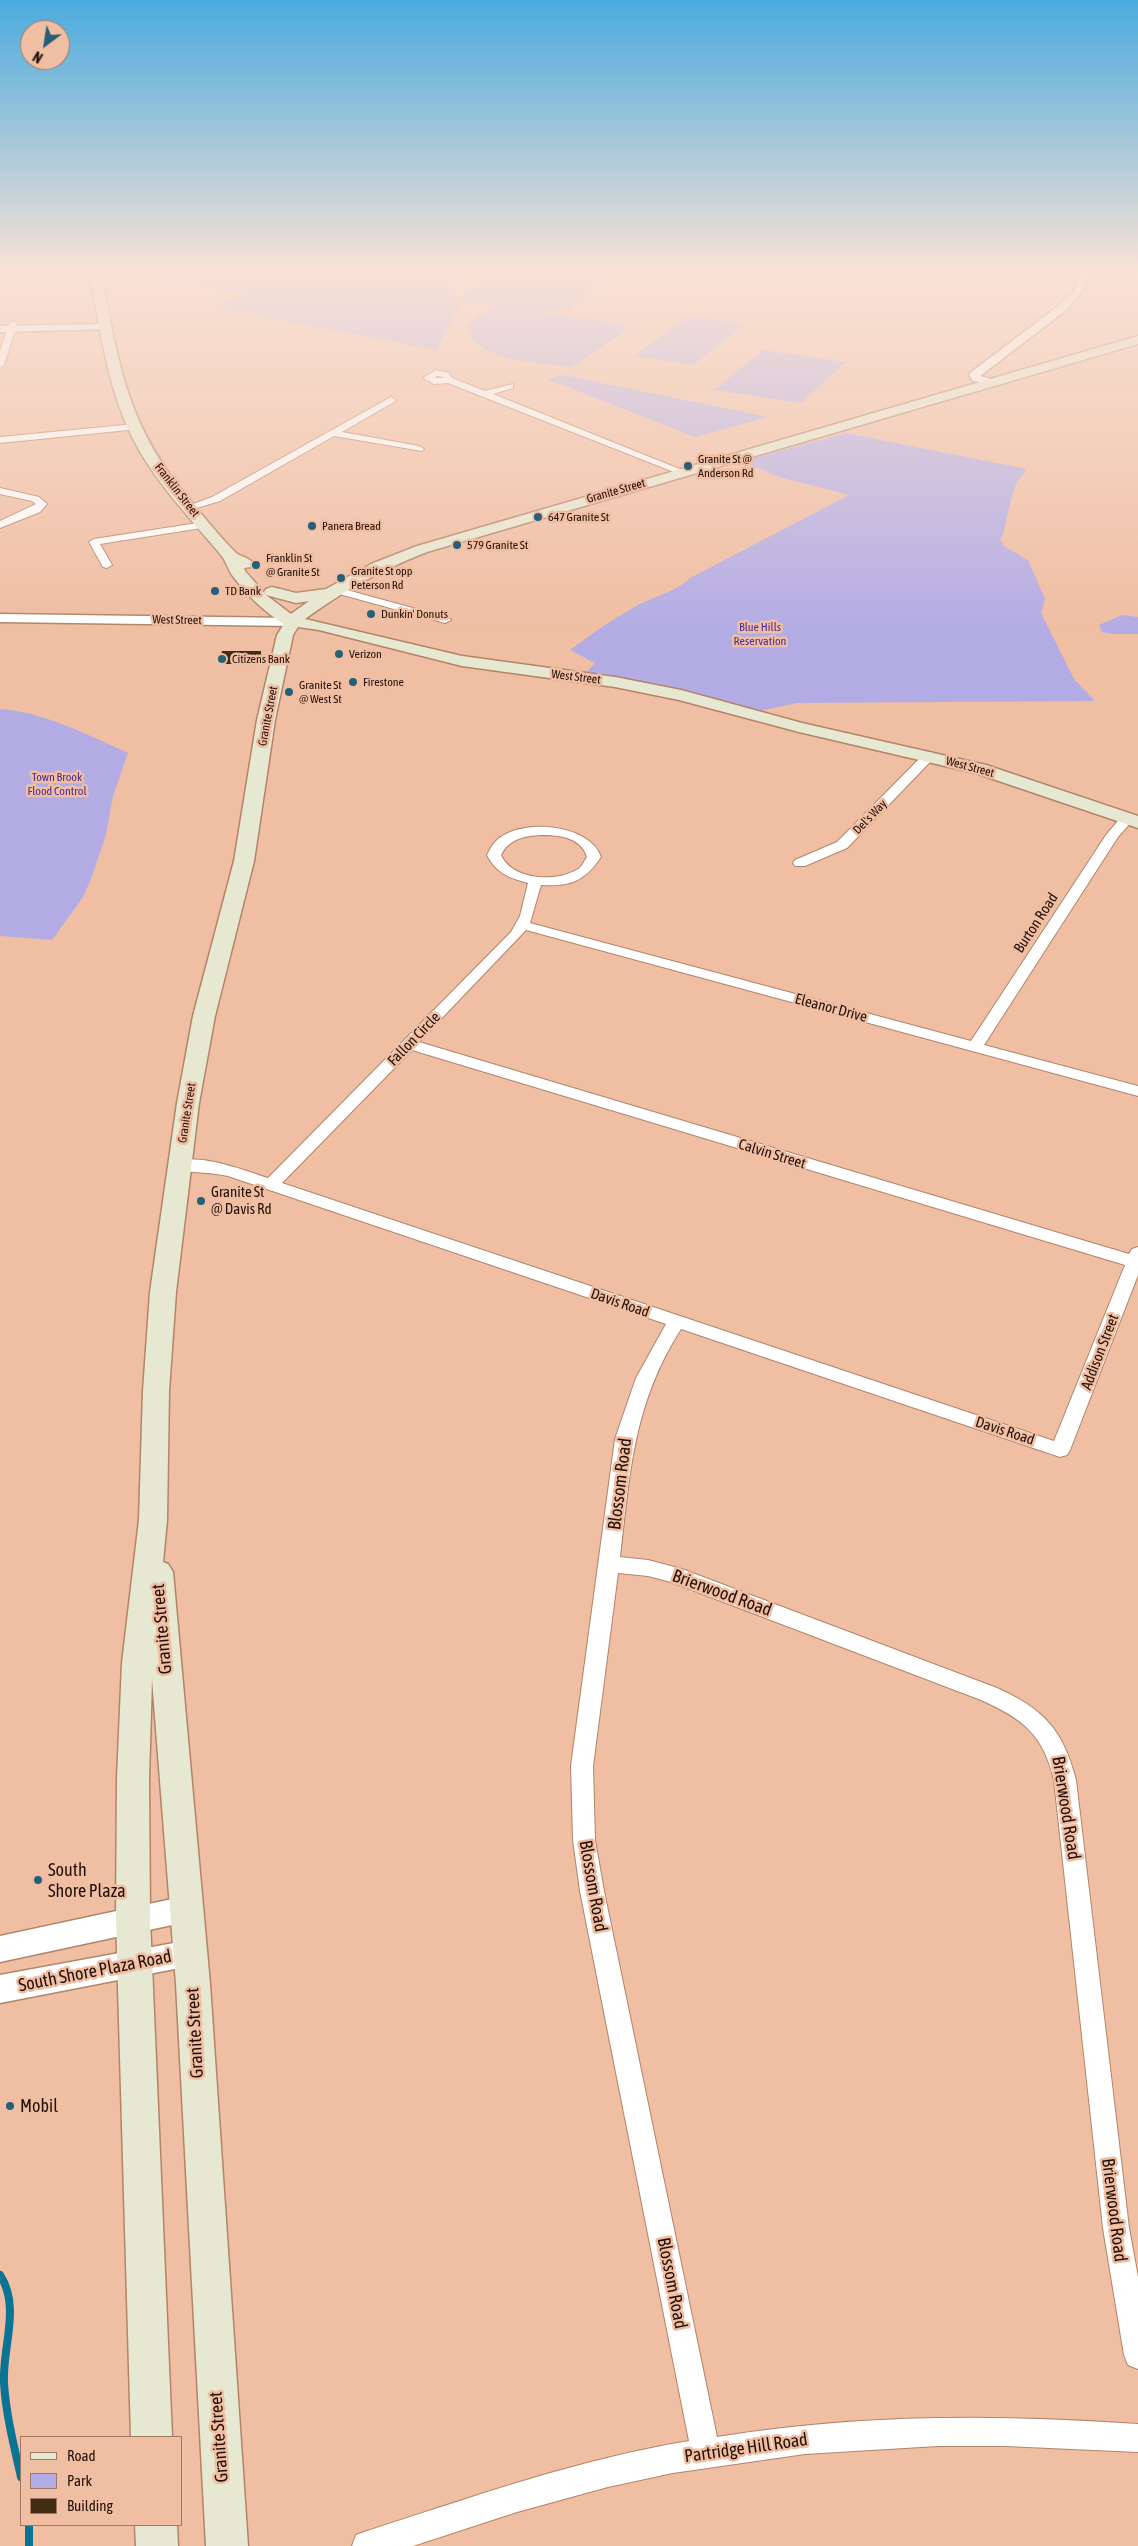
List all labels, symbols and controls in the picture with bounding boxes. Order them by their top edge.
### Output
north arrow [20,20,70,70]
text: N [30,48,45,66]
place label: Granite St @ Anderson Rd [698,452,753,480]
street label: Franklin Street [152,460,202,520]
marker: Granite St @ Anderson Rd [682,460,694,472]
street label: Granite Street [585,476,647,506]
place label: 647 Granite St [548,510,609,524]
marker: 647 Granite St [532,511,544,523]
place label: Panera Bread [322,519,381,533]
marker: Panera Bread [306,520,318,532]
place label: 579 Granite St [467,538,528,552]
marker: 579 Granite St [451,539,463,551]
place label: Franklin St @ Granite St [266,551,320,579]
marker: Franklin St @ Granite St [250,559,262,571]
place label: Granite St opp Peterson Rd [351,564,412,592]
marker: Granite St opp Peterson Rd [335,572,347,584]
place label: TD Bank [225,584,261,598]
marker: TD Bank [209,585,221,597]
place label: Dunkin' Donuts [381,607,448,621]
marker: Dunkin' Donuts [365,608,377,620]
street label: West Street [152,612,202,628]
park label: Blue Hills Reservation [734,620,786,648]
place label: Verizon [349,647,382,661]
marker: Verizon [333,648,345,660]
place label: Citizens Bank [232,652,290,666]
marker: Citizens Bank [216,653,228,665]
street label: West Street [551,667,601,687]
place label: Firestone [363,675,404,689]
marker: Firestone [347,676,359,688]
place label: Granite St @ West St [299,678,342,706]
street label: Granite Street [255,685,281,747]
marker: Granite St @ West St [283,686,295,698]
street label: West Street [944,754,996,780]
park label: Town Brook Flood Control [27,770,87,798]
street label: Del's Way [850,797,890,837]
street label: Burton Road [1010,890,1062,956]
street label: Eleanor Drive [793,990,869,1026]
street label: Fallon Circle [384,1008,444,1070]
street label: Granite Street [175,1082,199,1144]
street label: Calvin Street [736,1135,808,1173]
place label: Granite St @ Davis Rd [211,1183,272,1218]
marker: Granite St @ Davis Rd [195,1195,207,1207]
street label: Davis Road [588,1285,652,1321]
street label: Addison Street [1077,1312,1123,1392]
street label: Davis Road [973,1413,1037,1449]
street label: Blossom Road [604,1437,636,1531]
street label: Brierwood Road [669,1565,775,1621]
street label: Granite Street [147,1583,177,1675]
street label: Brierwood Road [1047,1755,1085,1861]
street label: Blossom Road [574,1839,612,1933]
place label: South Shore Plaza [48,1859,126,1902]
marker: South Shore Plaza [32,1874,44,1886]
street label: South Shore Plaza Road [17,1946,173,1996]
street label: Granite Street [182,1987,208,2079]
place label: Mobil [20,2095,58,2117]
marker: Mobil [4,2100,16,2112]
street label: Brierwood Road [1097,2157,1131,2263]
street label: Blossom Road [653,2236,691,2330]
street label: Granite Street [205,2391,233,2483]
street label: Partridge Hill Road [683,2429,809,2467]
legend [20,2436,182,2526]
text: Road [67,2447,96,2464]
text: Park [67,2472,92,2489]
text: Building [67,2497,113,2514]

